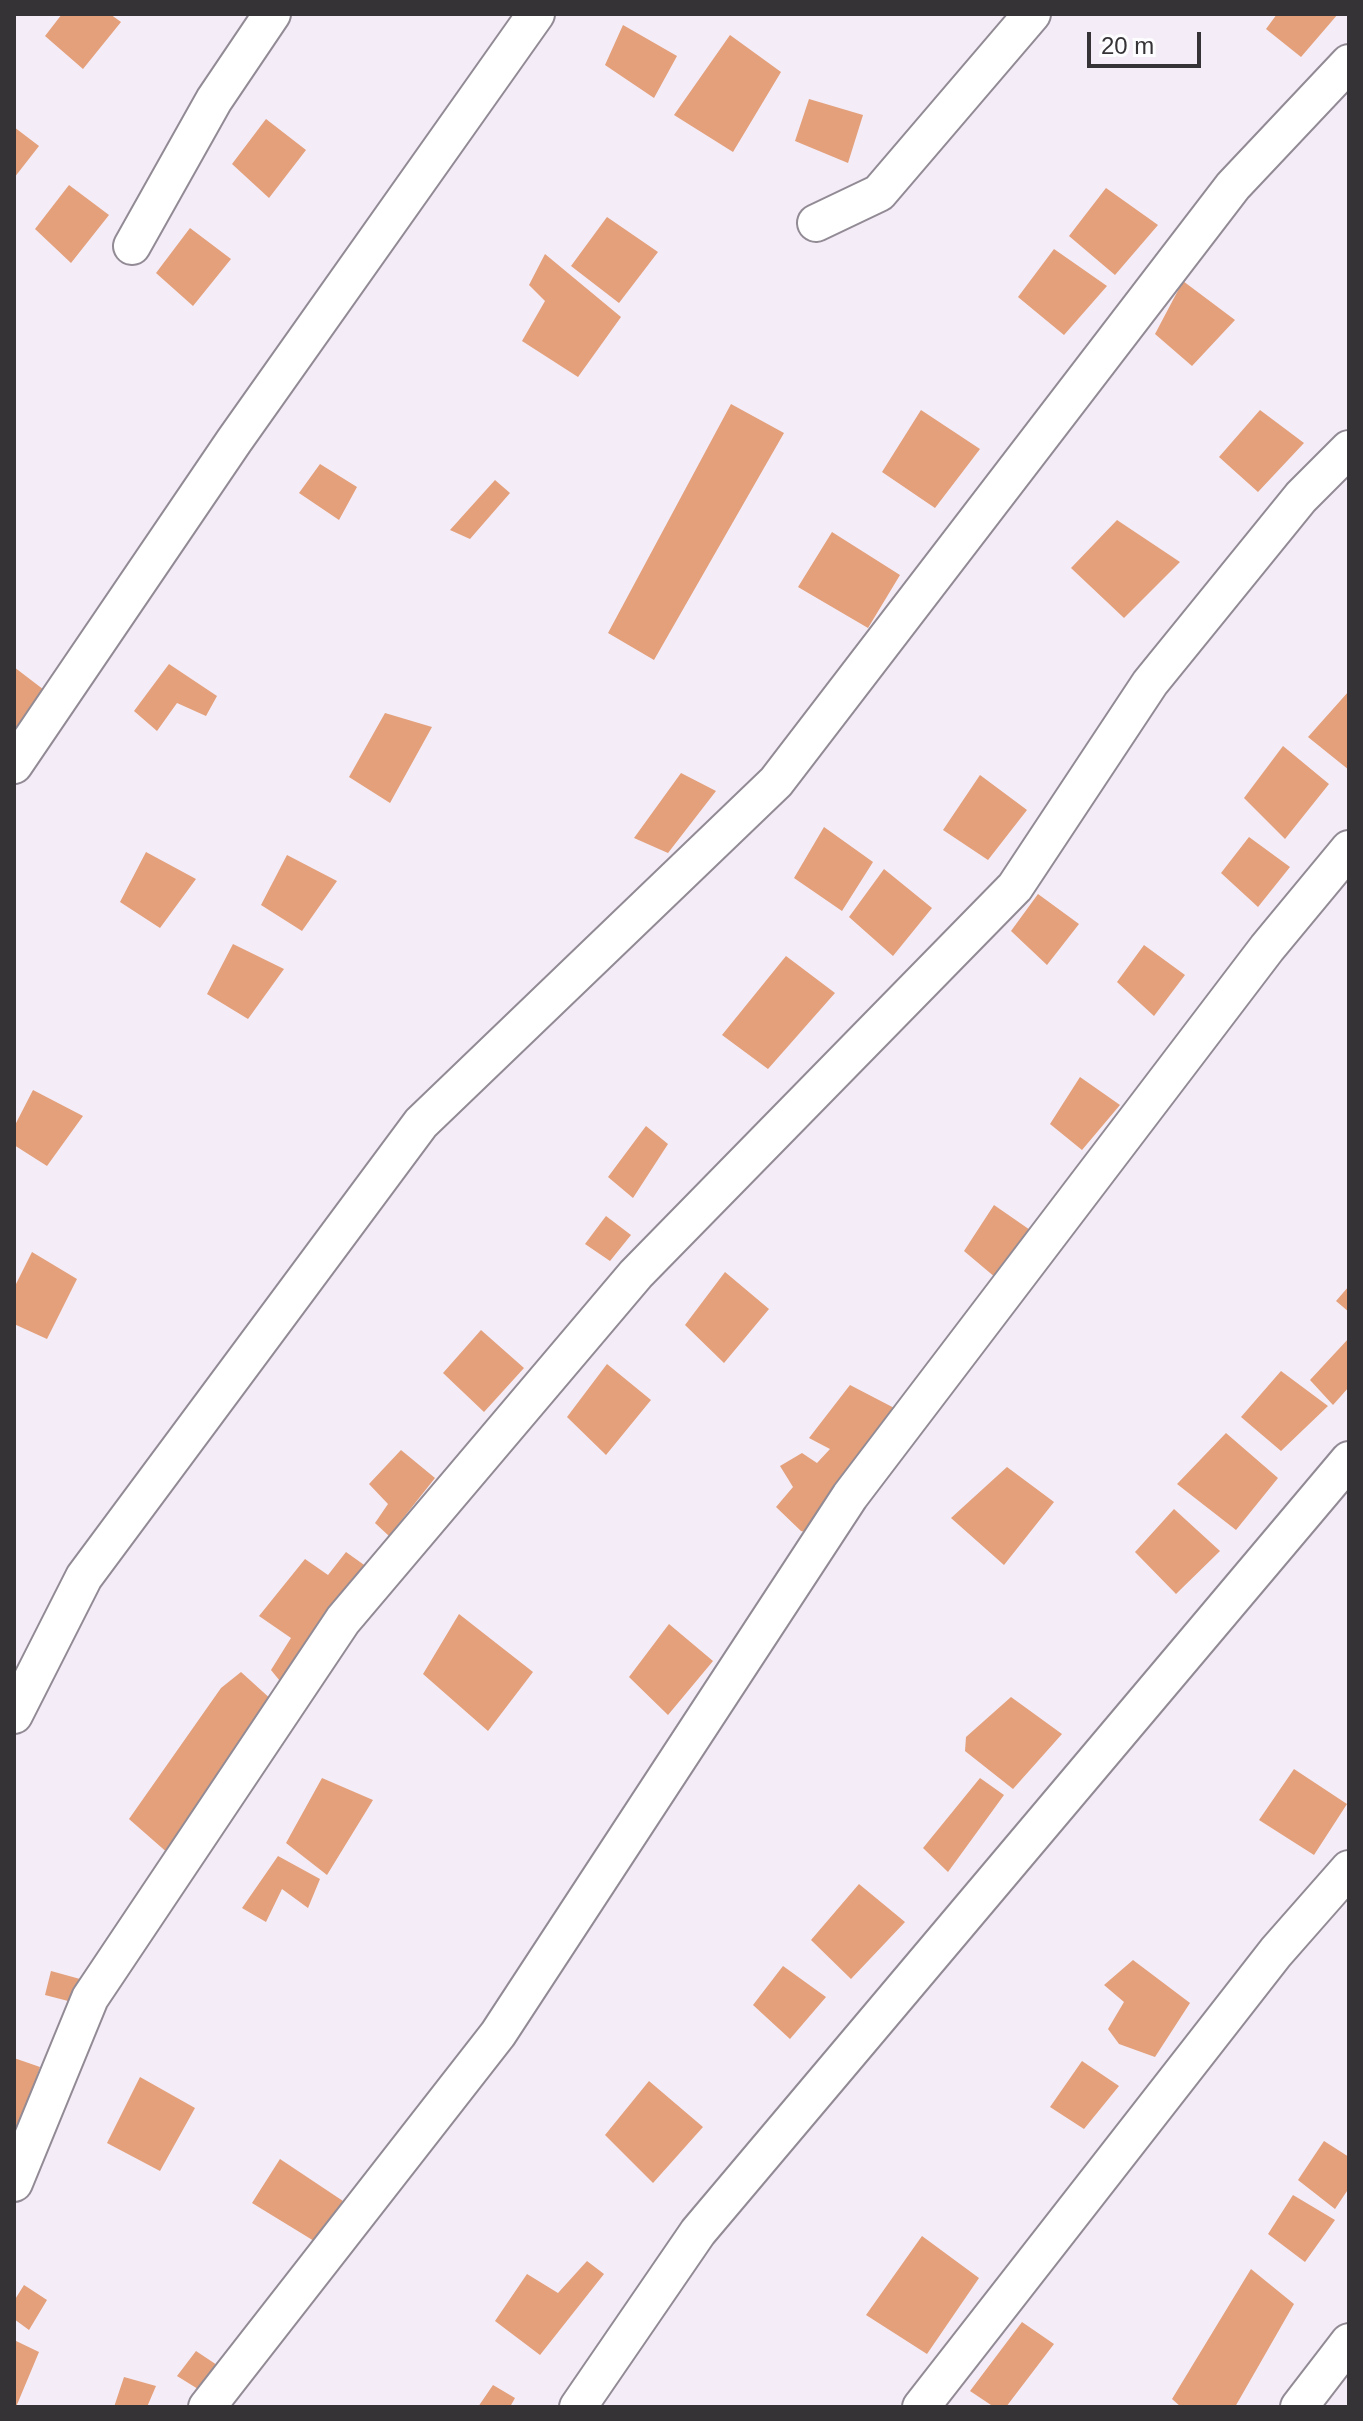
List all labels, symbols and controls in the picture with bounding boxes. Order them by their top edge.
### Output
scale bar [1091,16,1205,66]
text: 20 m [1101,32,1154,59]

